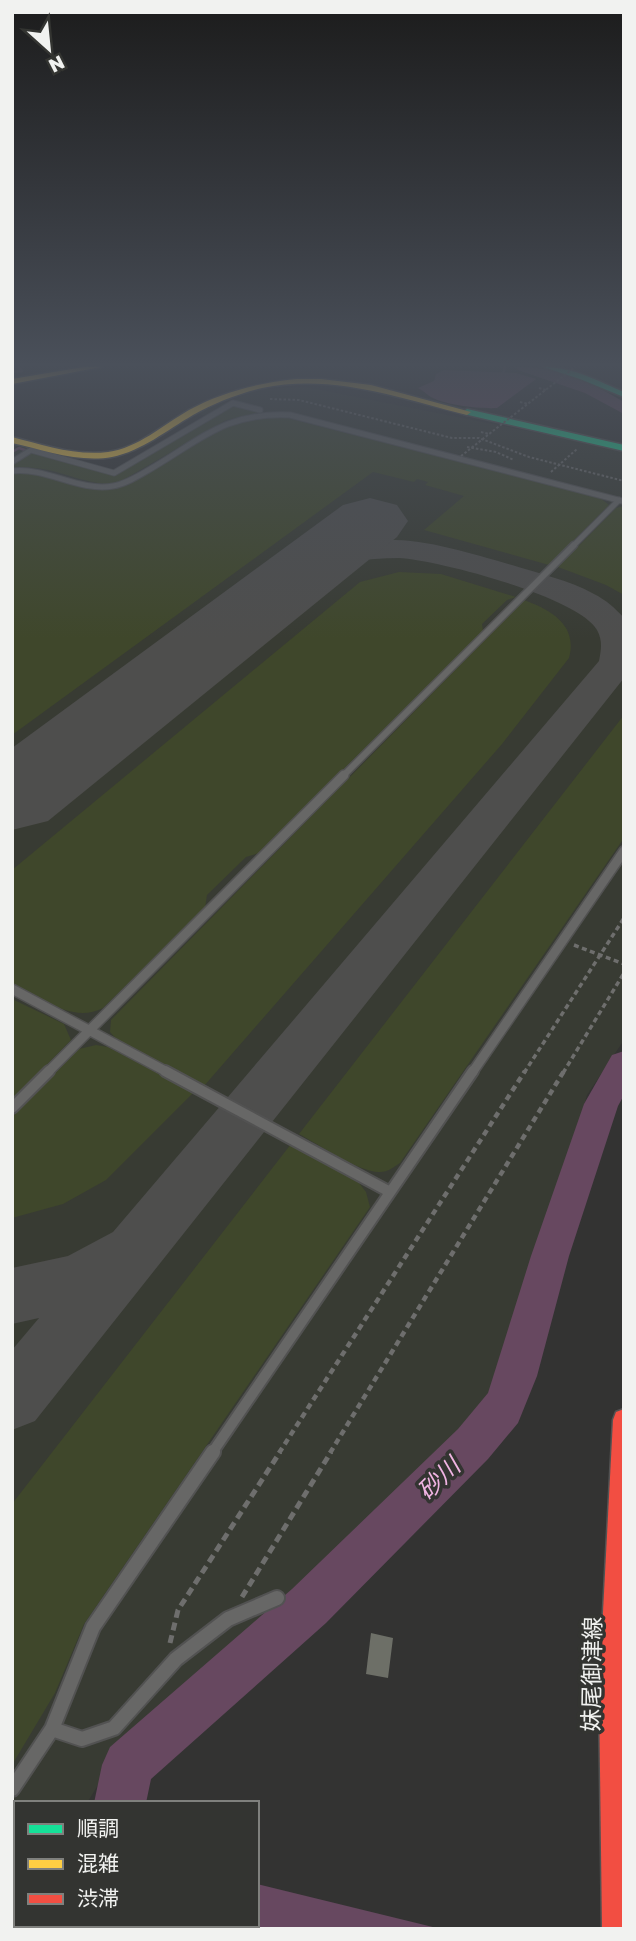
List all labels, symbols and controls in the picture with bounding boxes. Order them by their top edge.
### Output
north arrow [14,14,84,84]
text: N [45,51,69,78]
water label: 砂川 [411,1449,467,1505]
street label: 妹尾御津線 [576,1616,606,1732]
legend [14,1801,259,1927]
text: 順調 [77,1815,119,1841]
text: 混雑 [77,1850,119,1876]
text: 渋滞 [77,1885,119,1911]

